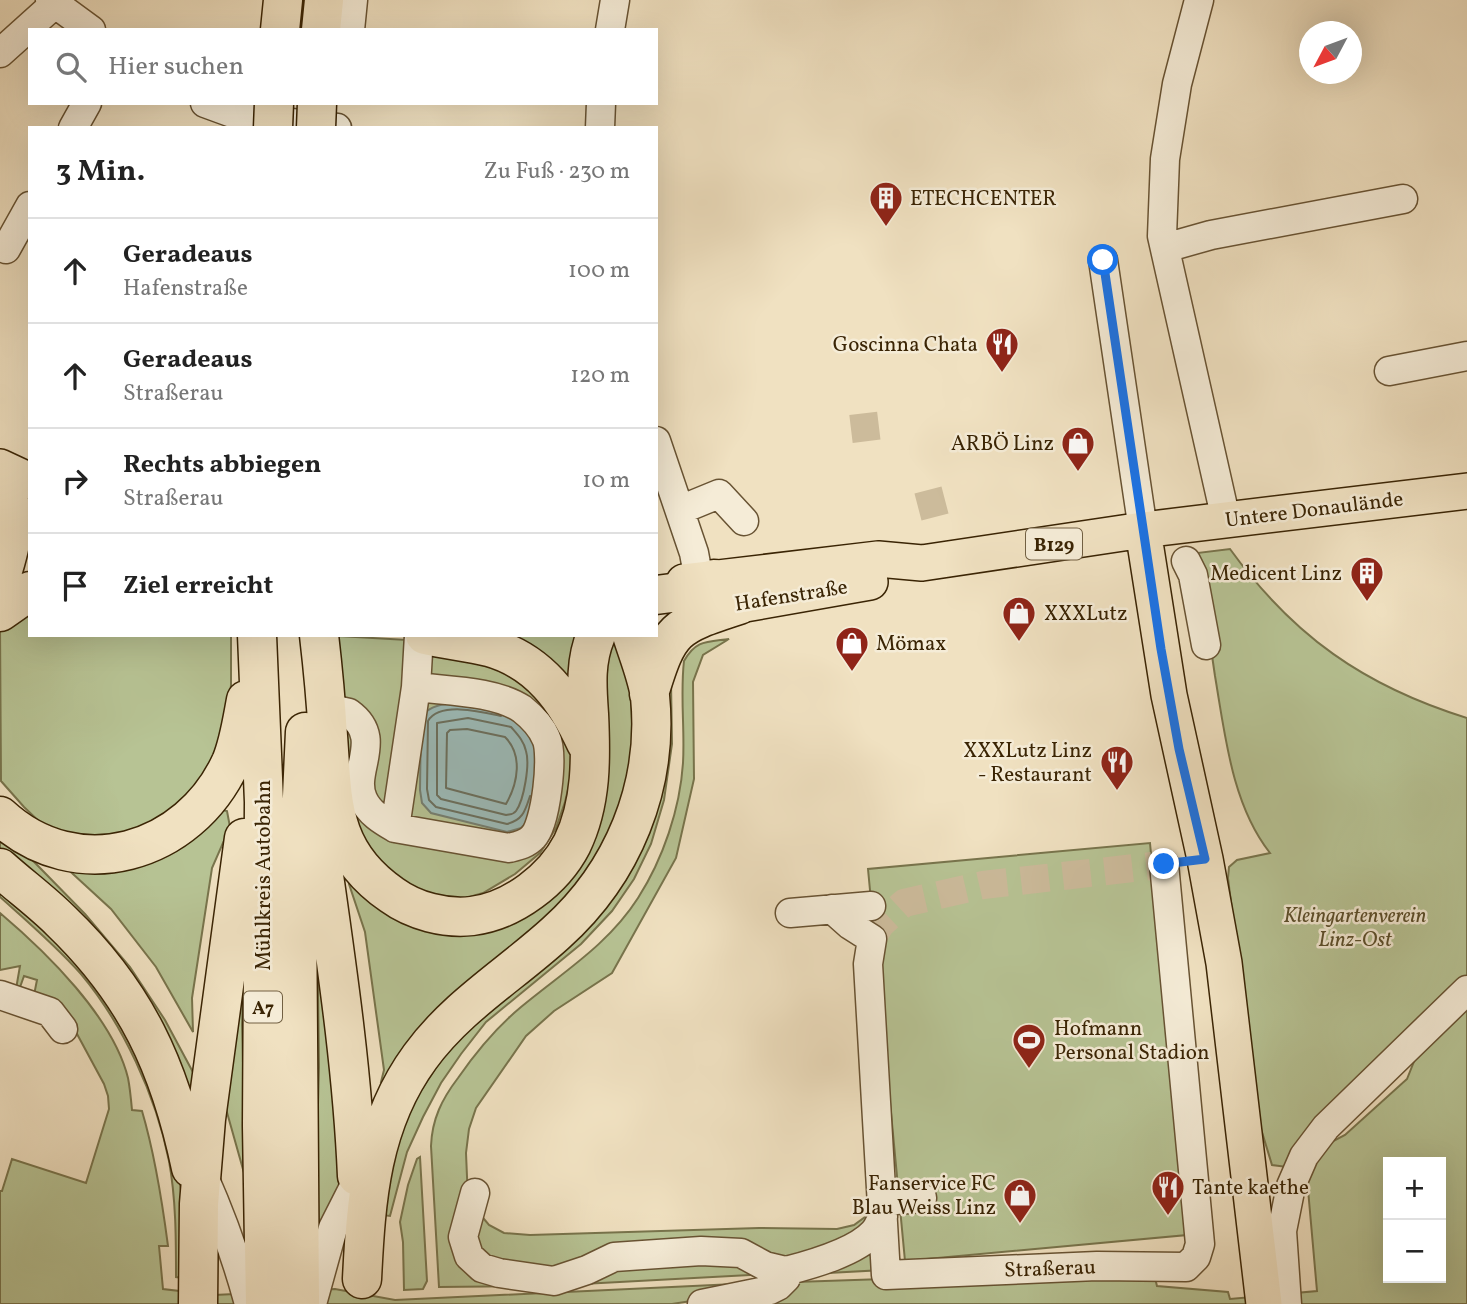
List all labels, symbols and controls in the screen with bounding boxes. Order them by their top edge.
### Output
north arrow [1299,21,1362,84]
search box [28,28,658,105]
icon: search [52,48,90,86]
text: Hier suchen [108,49,244,85]
text: 3 Min. [56,151,145,193]
text: Zu Fuß · 230 m [483,156,630,188]
building icon: ETECHCENTER [867,179,905,228]
place label: ETECHCENTER [910,185,1057,214]
text: Geradeaus [123,237,252,273]
route start [1087,244,1118,275]
icon: ahead [56,252,94,290]
text: 100 m [568,255,630,287]
text: Hafenstraße [123,273,248,305]
restaurant icon: Goscinna Chata [983,325,1021,374]
place label: Goscinna Chata [833,331,978,360]
text: Geradeaus [123,342,252,378]
icon: ahead [56,357,94,395]
text: 120 m [570,360,630,392]
text: Straßerau [123,378,224,410]
shop icon: ARBÖ Linz [1059,424,1097,473]
place label: ARBÖ Linz [951,430,1054,459]
text: Rechts abbiegen [123,447,321,483]
icon: right [56,462,94,500]
text: 10 m [582,465,630,497]
text: Straßerau [123,483,224,515]
street label: Untere Donaulände [1223,485,1405,536]
road number: B129 [1026,528,1082,559]
building icon: Medicent Linz [1348,554,1386,603]
place label: Medicent Linz [1210,560,1342,589]
icon: arrive [56,567,94,605]
text: Ziel erreicht [123,568,273,604]
street label: Hafenstraße [733,573,850,620]
shop icon: XXXLutz [1000,594,1038,643]
place label: XXXLutz [1044,600,1128,629]
shop icon: Mömax [833,624,871,673]
place label: Mömax [876,630,946,659]
place label: XXXLutz Linz - Restaurant [963,737,1092,790]
restaurant icon: XXXLutz Linz - Restaurant [1098,743,1136,792]
street label: Mühlkreis Autobahn [250,780,279,970]
route end [1148,848,1179,879]
park label: Kleingartenverein Linz-Ost [1284,902,1426,955]
road number: A7 [244,992,282,1023]
place label: Hofmann Personal Stadion [1054,1015,1209,1068]
sports icon: Hofmann Personal Stadion [1010,1021,1048,1070]
map controls [1383,1157,1446,1283]
button: + [1383,1157,1446,1220]
restaurant icon: Tante kaethe [1149,1168,1187,1217]
place label: Fanservice FC Blau Weiss Linz [852,1170,996,1223]
place label: Tante kaethe [1192,1174,1309,1203]
shop icon: Fanservice FC Blau Weiss Linz [1001,1176,1039,1225]
button: − [1383,1220,1446,1283]
street label: Straßerau [1004,1253,1096,1286]

